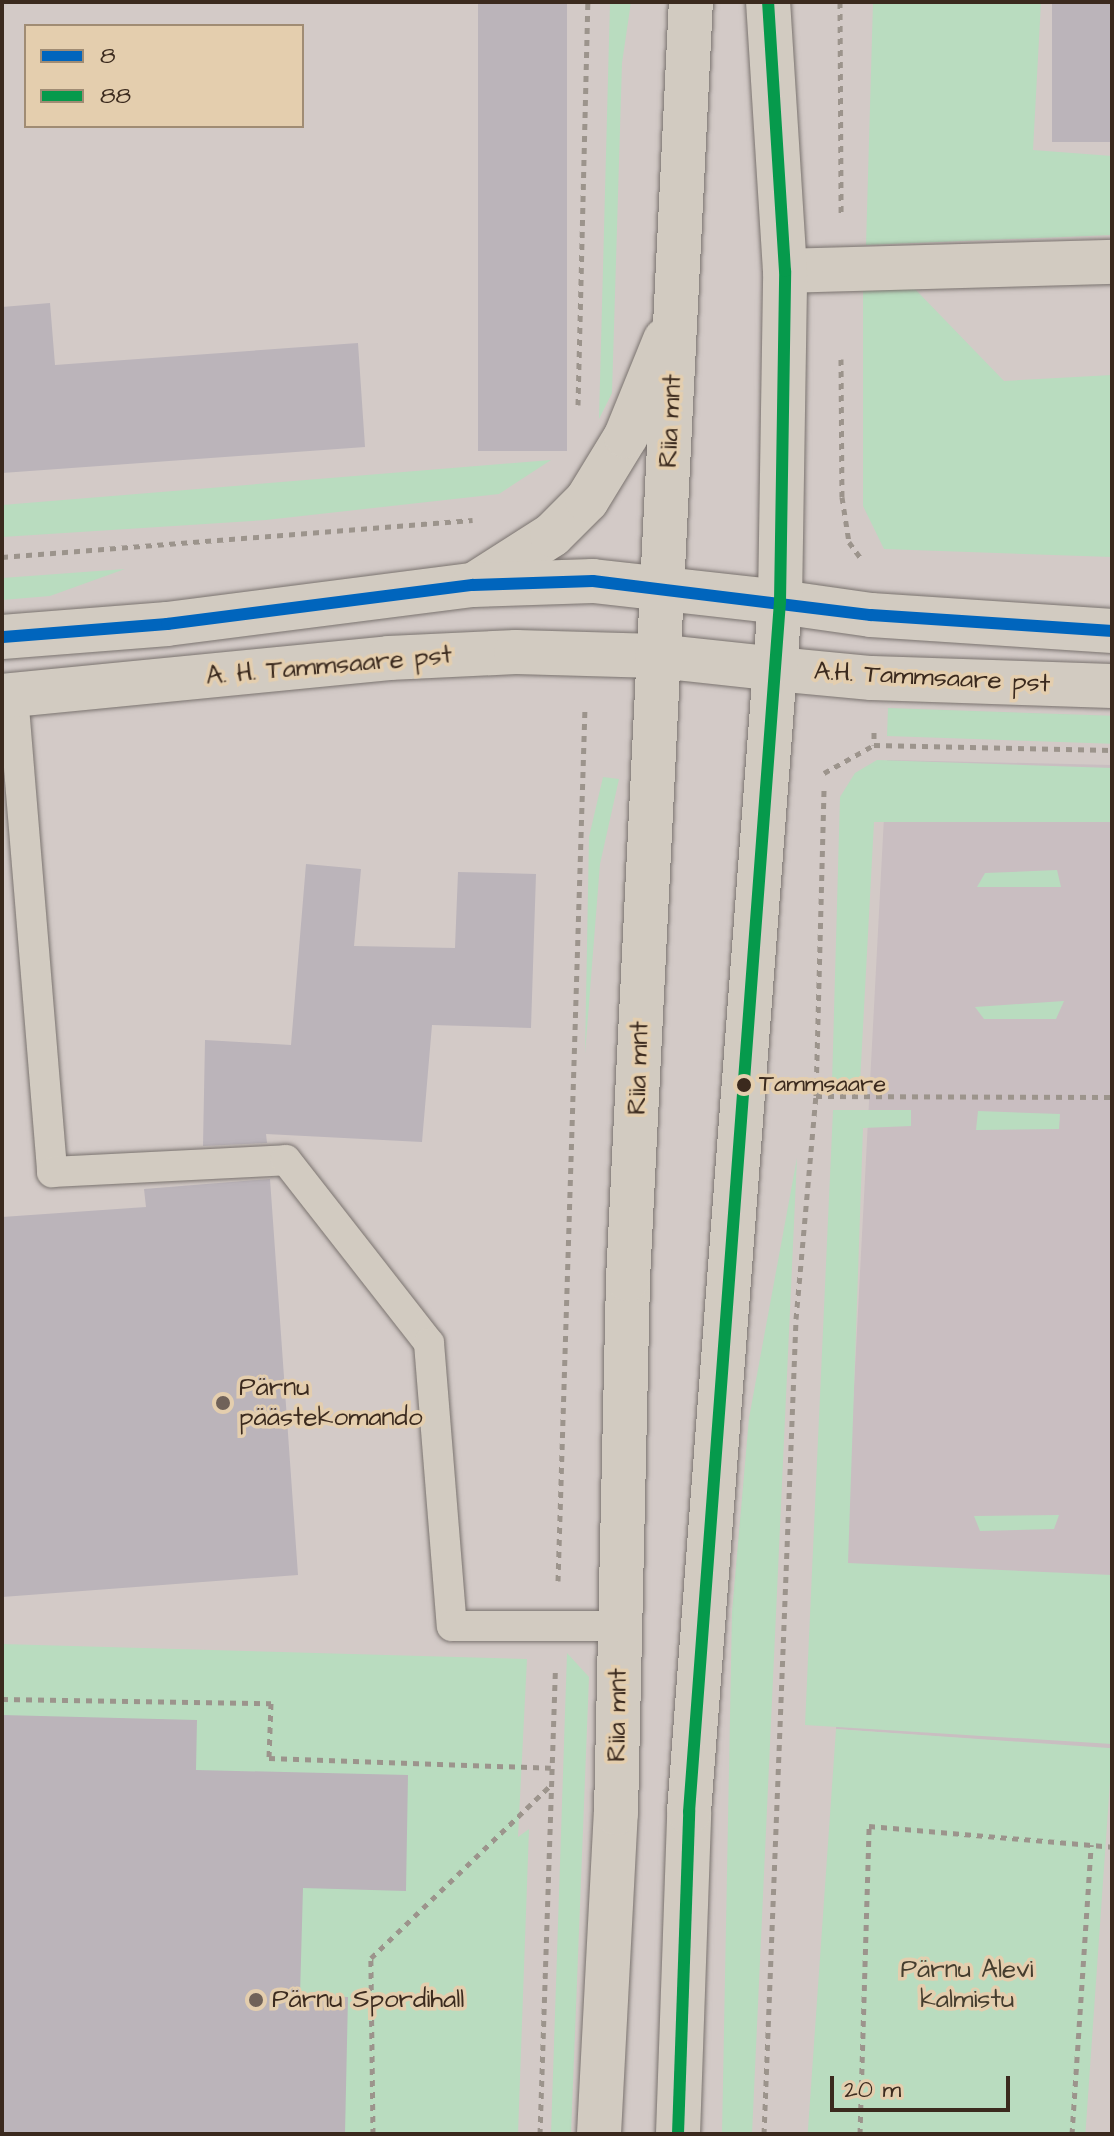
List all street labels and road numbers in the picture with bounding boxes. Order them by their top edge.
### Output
street label: Riia mnt [653,373,689,469]
street label: A. H. Tammsaare pst [205,640,453,692]
street label: A.H. Tammsaare pst [813,656,1051,700]
street label: Riia mnt [622,1021,656,1115]
street label: Riia mnt [602,1668,634,1762]

